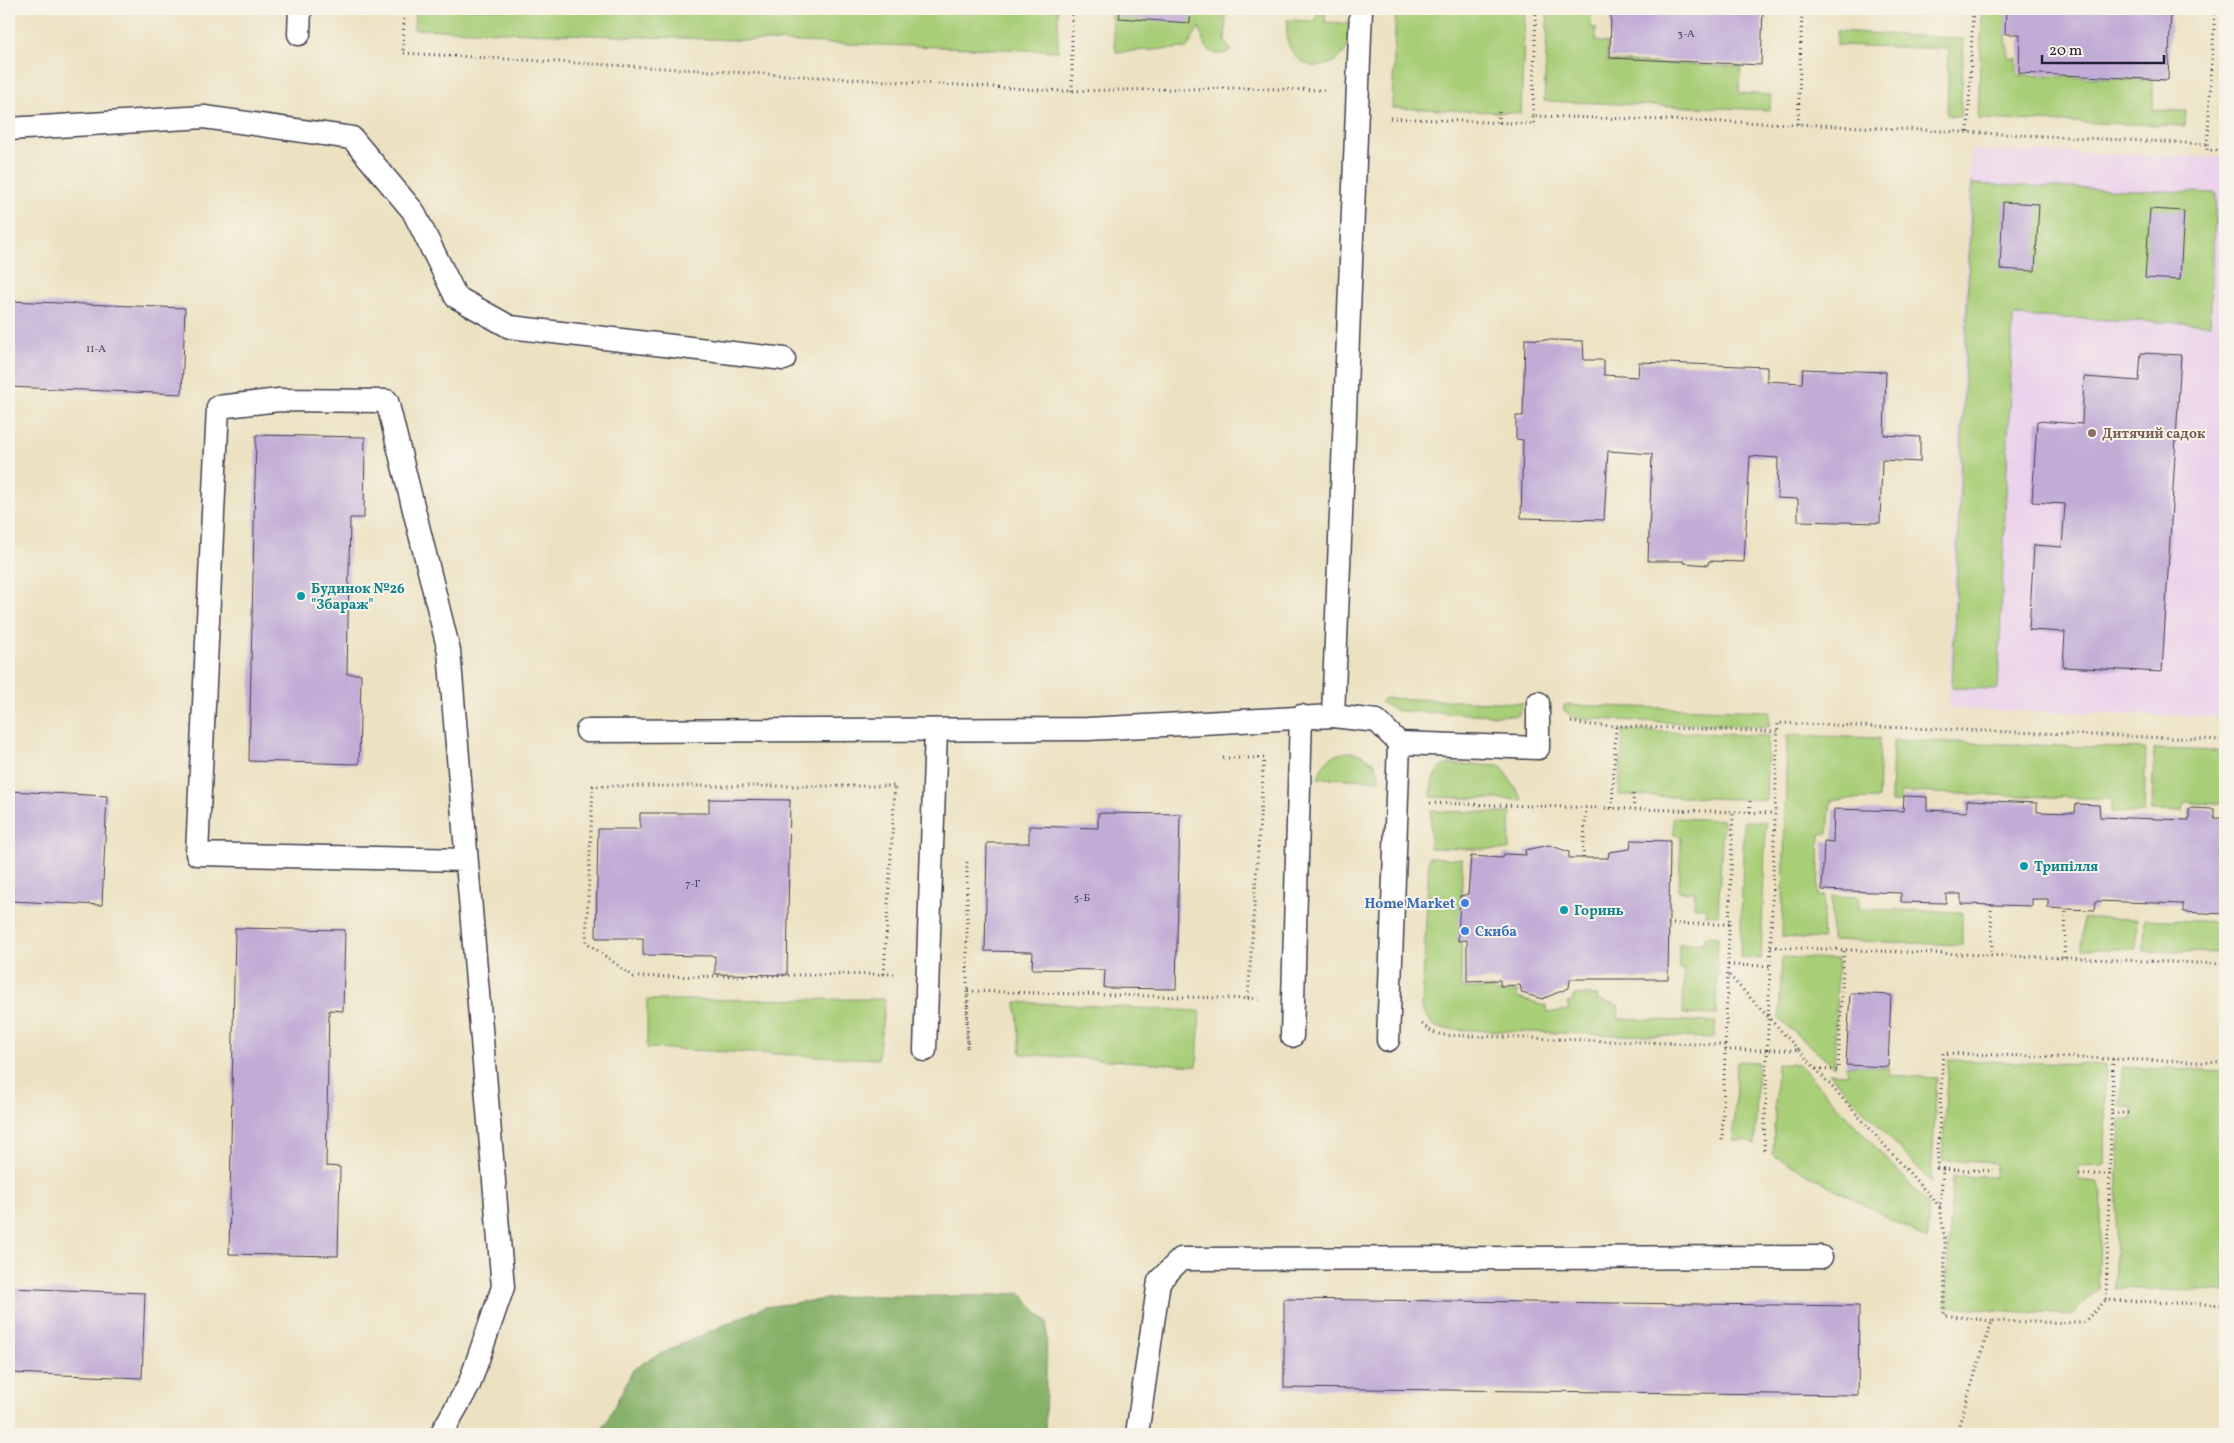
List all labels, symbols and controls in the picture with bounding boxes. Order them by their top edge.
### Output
house number: 3-А [1677,27,1695,42]
scale bar [2042,32,2164,64]
text: 20 m [2049,41,2082,62]
house number: 11-А [86,342,106,357]
place label: Дитячий садок [2102,425,2206,444]
marker: Дитячий садок [2086,427,2098,439]
place label: Будинок №26 "Збараж" [311,580,405,615]
marker: Будинок №26 "Збараж" [295,590,307,602]
place label: Трипілля [2034,858,2098,877]
marker: Трипілля [2018,860,2030,872]
house number: 7-Г [685,877,701,892]
house number: 5-Б [1074,891,1090,906]
place label: Home Market [1364,895,1455,914]
marker: Home Market [1459,897,1471,909]
place label: Горинь [1574,902,1624,921]
marker: Горинь [1558,904,1570,916]
place label: Скиба [1475,923,1517,942]
marker: Скиба [1459,925,1471,937]

